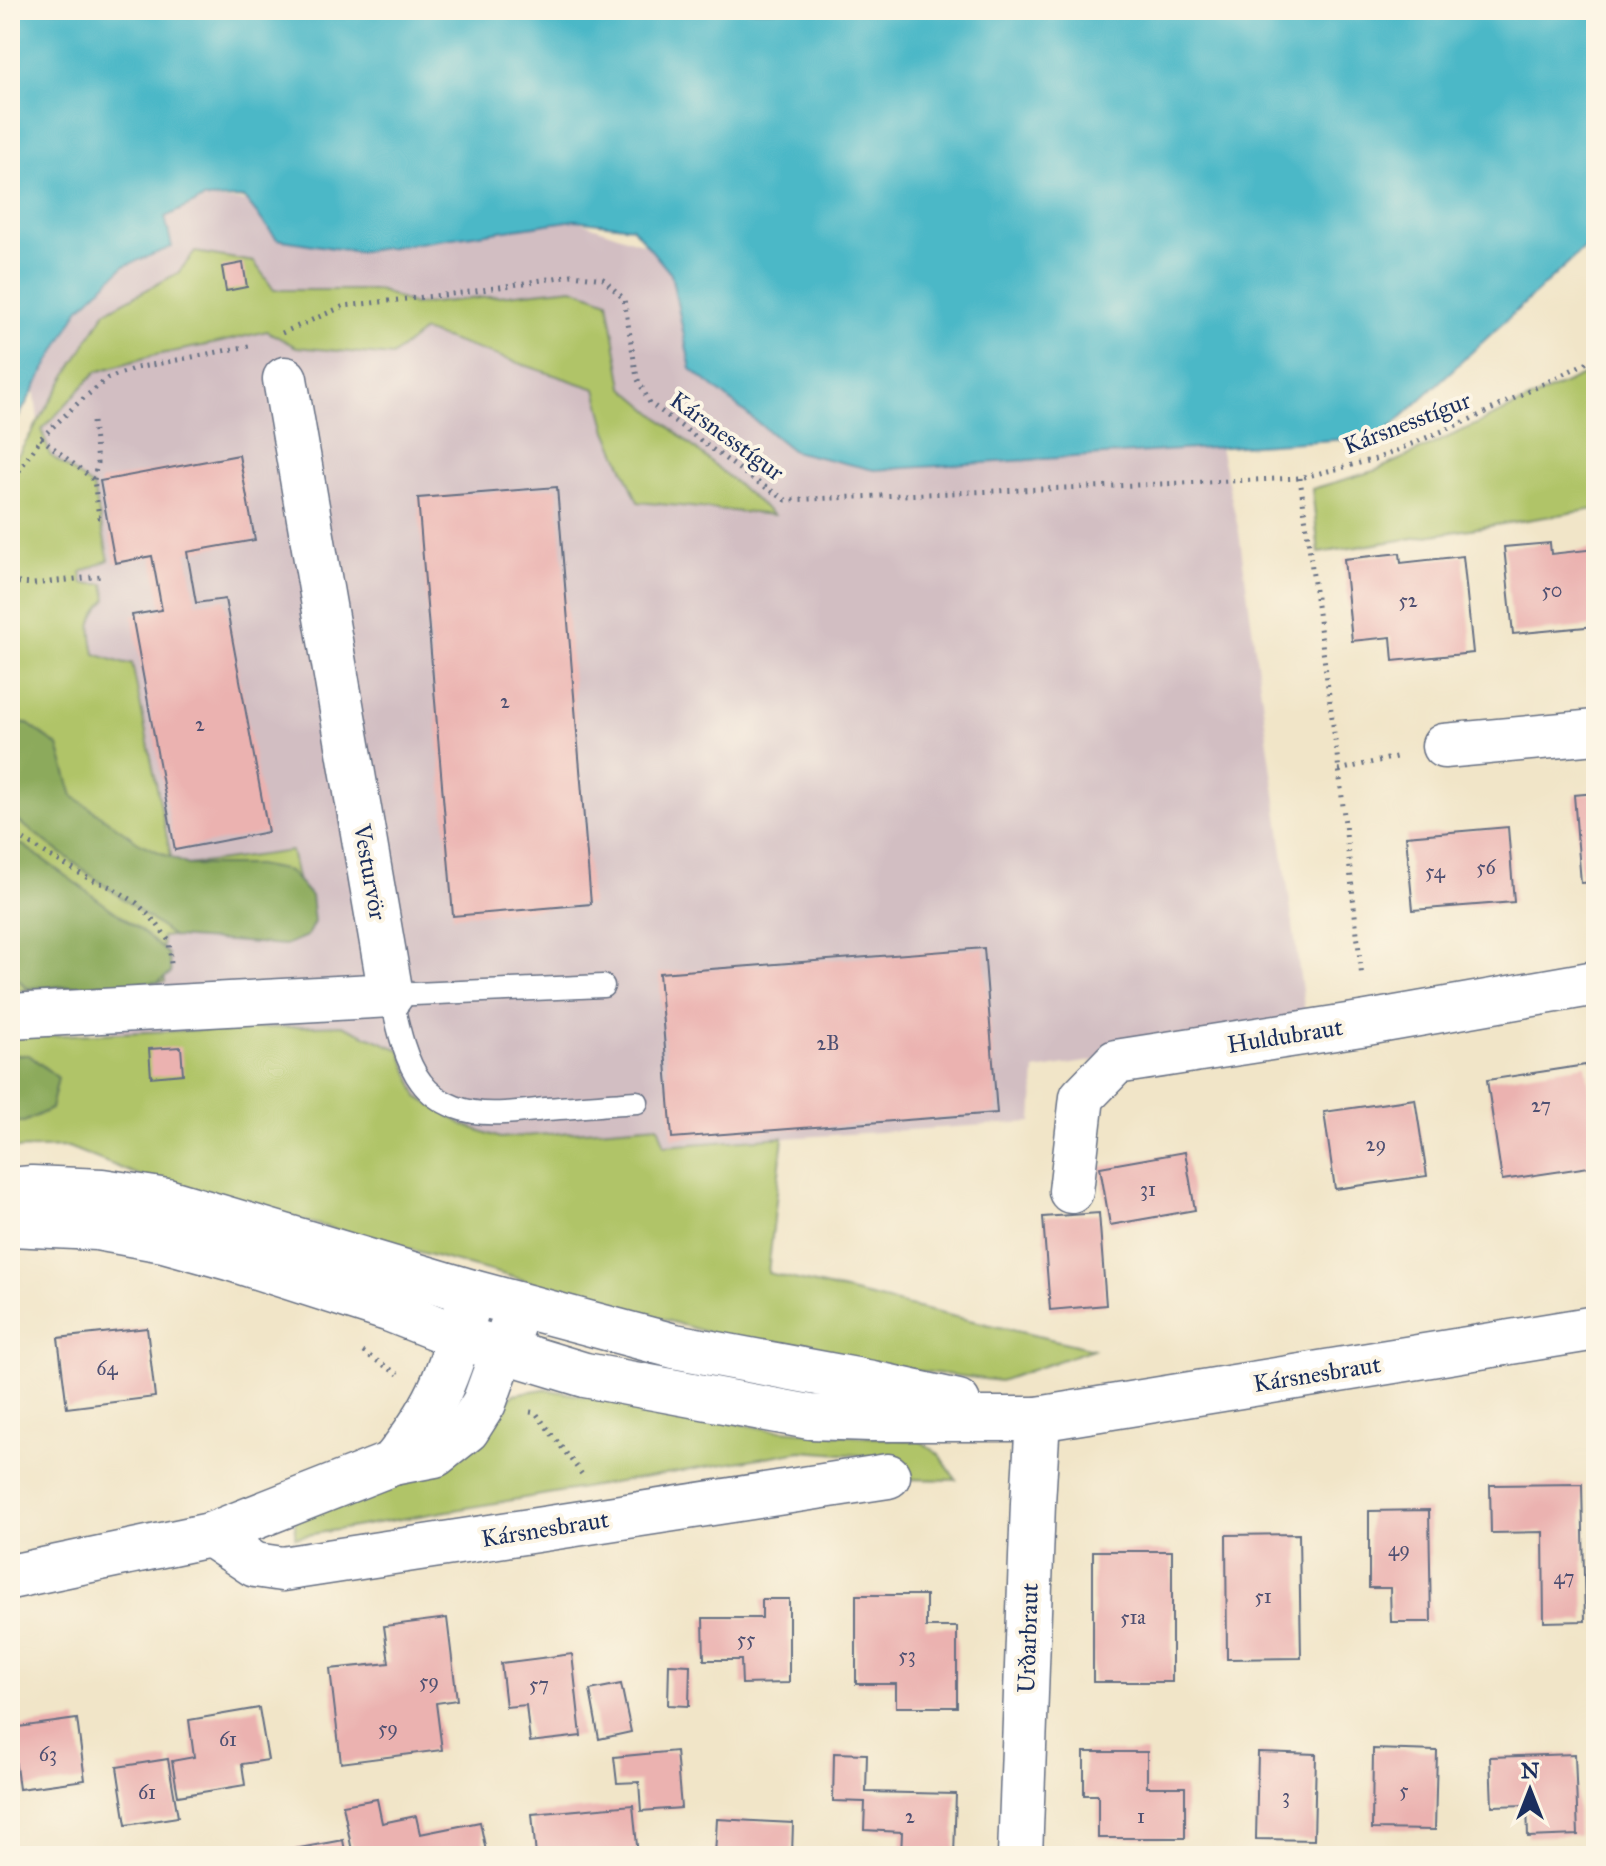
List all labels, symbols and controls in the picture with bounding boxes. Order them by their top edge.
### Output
street label: Kársnesstígur [664,385,790,487]
street label: Kársnesstígur [1339,385,1475,461]
house number: 50 [1542,578,1562,602]
house number: 52 [1398,588,1418,612]
house number: 2 [500,689,510,713]
house number: 2 [195,712,205,736]
street label: Vesturvör [347,821,393,922]
house number: 56 [1476,855,1497,879]
house number: 54 [1425,859,1446,883]
street label: Huldubraut [1225,1012,1345,1060]
house number: 2B [816,1031,840,1055]
house number: 27 [1531,1093,1551,1117]
house number: 29 [1366,1132,1386,1156]
house number: 31 [1140,1177,1156,1201]
street label: Kársnesbraut [1251,1349,1383,1399]
house number: 64 [96,1356,119,1380]
street label: Kársnesbraut [479,1504,611,1554]
house number: 49 [1388,1537,1410,1561]
house number: 47 [1554,1565,1574,1589]
street label: Urðarbraut [1011,1582,1045,1694]
house number: 51 [1254,1584,1272,1608]
house number: 51a [1120,1605,1146,1629]
house number: 55 [737,1627,755,1651]
house number: 53 [898,1643,916,1667]
house number: 59 [419,1669,439,1693]
house number: 57 [529,1672,549,1696]
house number: 59 [378,1716,398,1740]
house number: 61 [219,1727,237,1751]
house number: 63 [39,1742,57,1766]
north arrow [1490,1750,1570,1830]
text: N [1521,1757,1540,1784]
house number: 5 [1399,1778,1409,1802]
house number: 61 [138,1780,156,1804]
house number: 3 [1282,1784,1290,1808]
house number: 2 [905,1804,915,1828]
house number: 1 [1137,1804,1145,1828]

